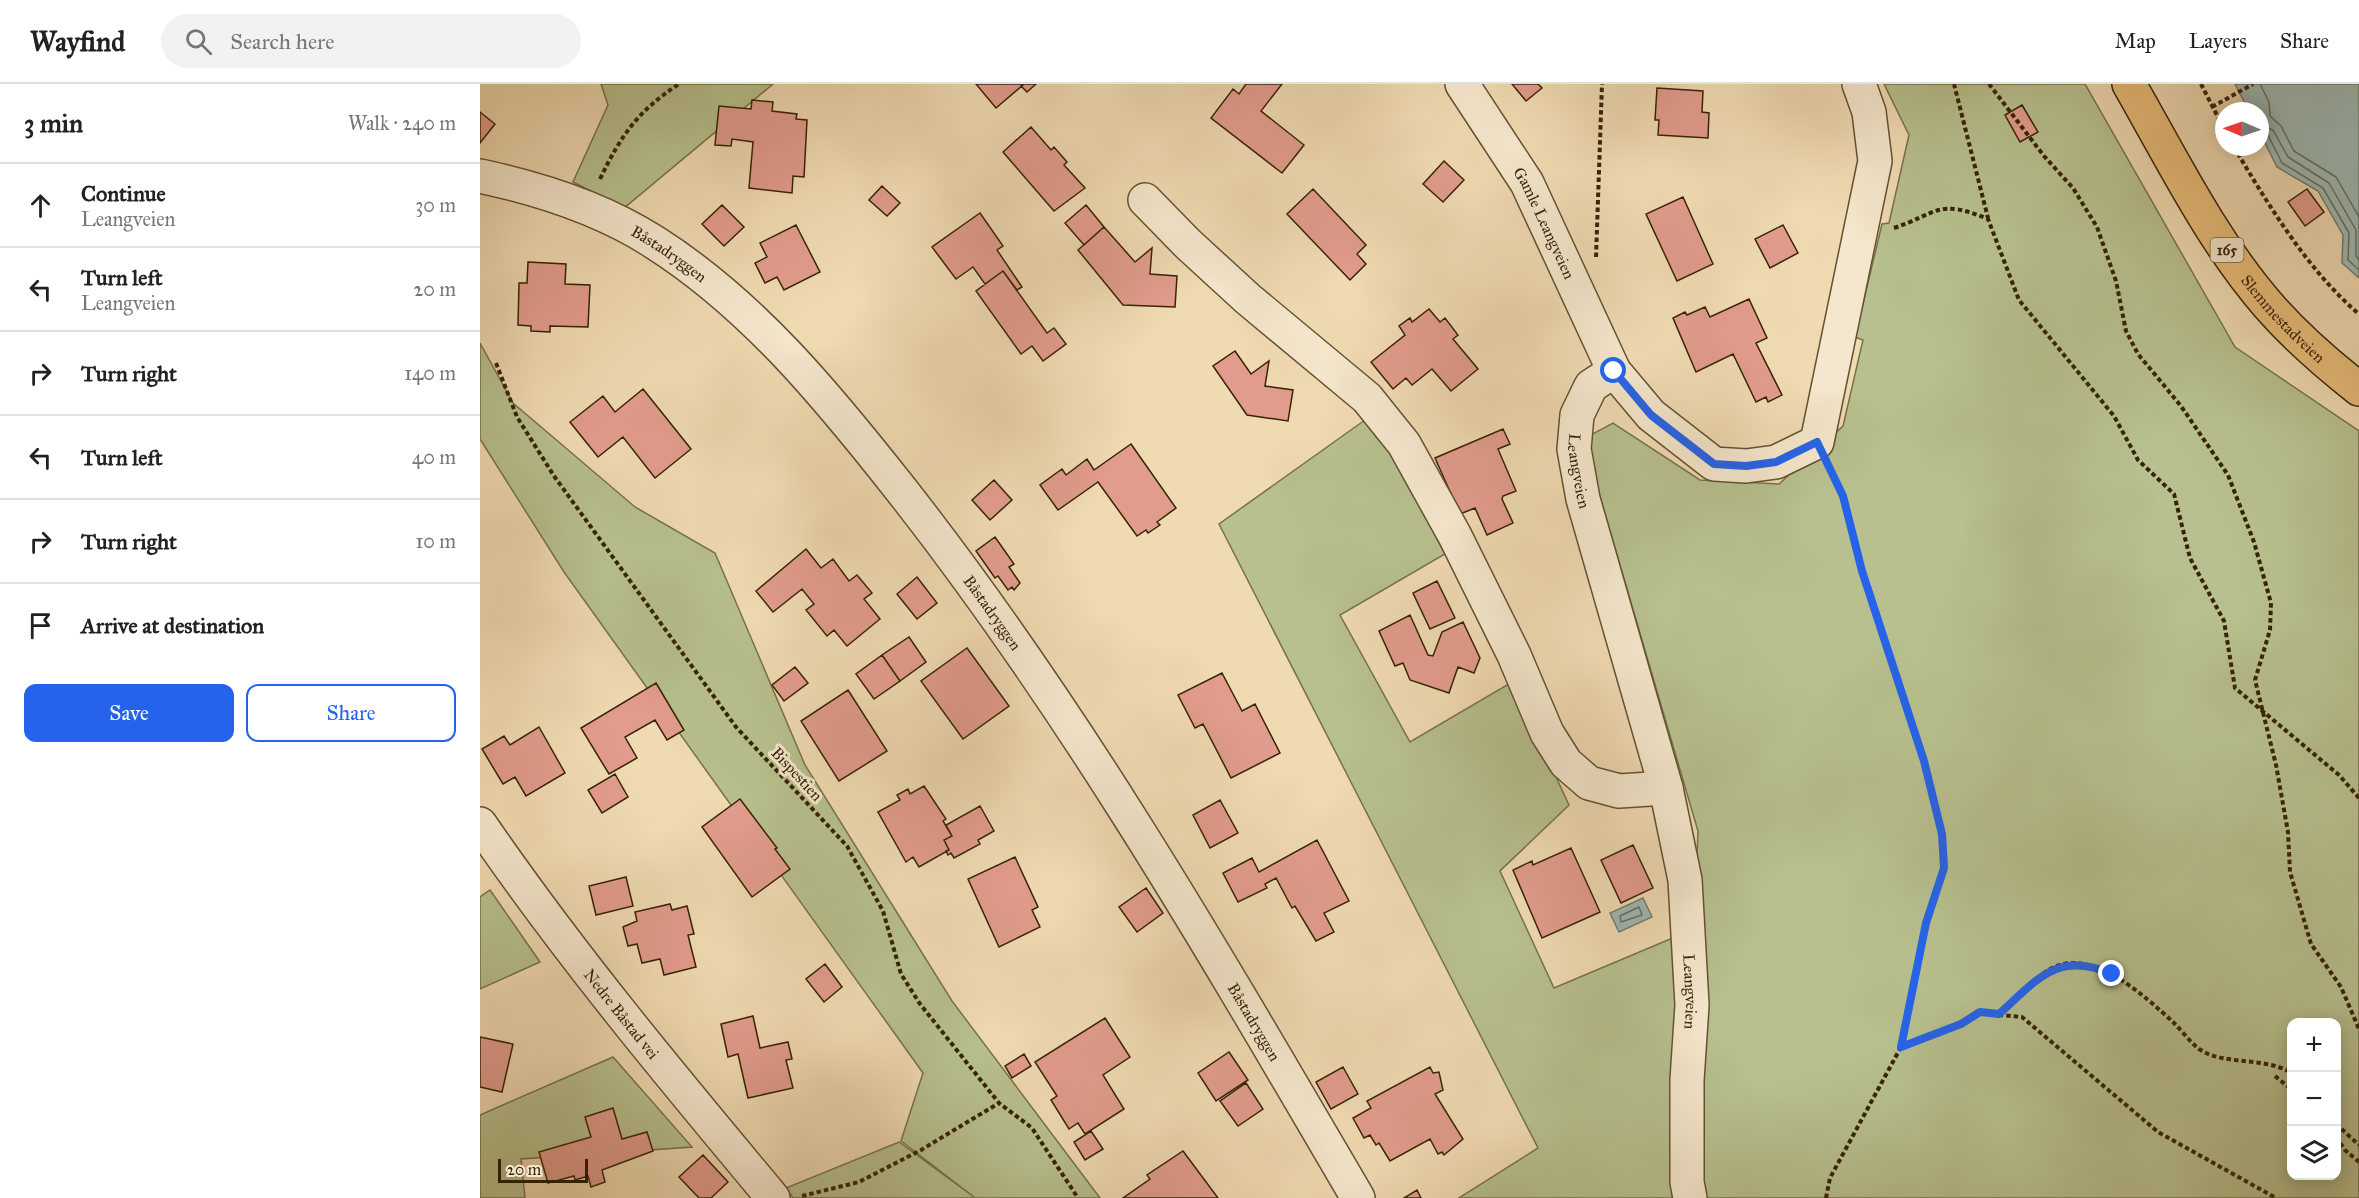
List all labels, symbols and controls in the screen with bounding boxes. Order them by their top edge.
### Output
search box [161,14,581,68]
text: Wayfind [30,24,125,59]
icon: search [182,25,215,58]
text: Search here [230,28,334,55]
text: Map [2115,28,2156,54]
text: Layers [2189,28,2247,54]
text: Share [2280,28,2329,54]
north arrow [2215,102,2269,156]
text: 3 min [24,107,83,139]
text: Walk · 240 m [348,111,456,135]
street label: Gamle Leangveien [1510,163,1580,282]
text: Continue [81,180,166,207]
icon: ahead [24,189,57,222]
text: 30 m [415,193,456,217]
text: Leangveien [81,207,175,231]
street label: Båstadryggen [628,221,711,286]
road number: 165 [2210,238,2244,262]
text: Turn left [81,264,163,291]
street label: Slemmestadveien [2238,271,2330,367]
icon: left [24,273,57,306]
text: 20 m [413,277,456,301]
text: Leangveien [81,291,175,315]
icon: right [24,357,57,390]
route start [1600,357,1626,383]
text: Turn right [81,360,177,387]
text: 140 m [404,361,456,385]
street label: Leangveien [1564,433,1595,511]
icon: left [24,441,57,474]
text: Turn left [81,444,163,471]
text: 40 m [412,445,456,469]
icon: right [24,525,57,558]
text: Turn right [81,528,177,555]
text: 10 m [415,529,456,553]
street label: Båstadryggen [960,571,1026,654]
icon: arrive [24,609,57,642]
text: Arrive at destination [81,612,264,639]
button: Save [24,684,234,742]
button: Share [246,684,456,742]
street label: Bispestien [767,743,827,805]
street label: Leangveien [1680,953,1702,1030]
route end [2098,960,2124,986]
street label: Nedre Båstad vei [580,965,664,1063]
street label: Båstadryggen [1224,979,1285,1065]
map controls [2287,1018,2341,1180]
button: + [2287,1018,2341,1072]
button: − [2287,1072,2341,1126]
button: layers [2287,1126,2341,1180]
scale bar [498,1156,588,1184]
text: 20 m [507,1160,541,1179]

